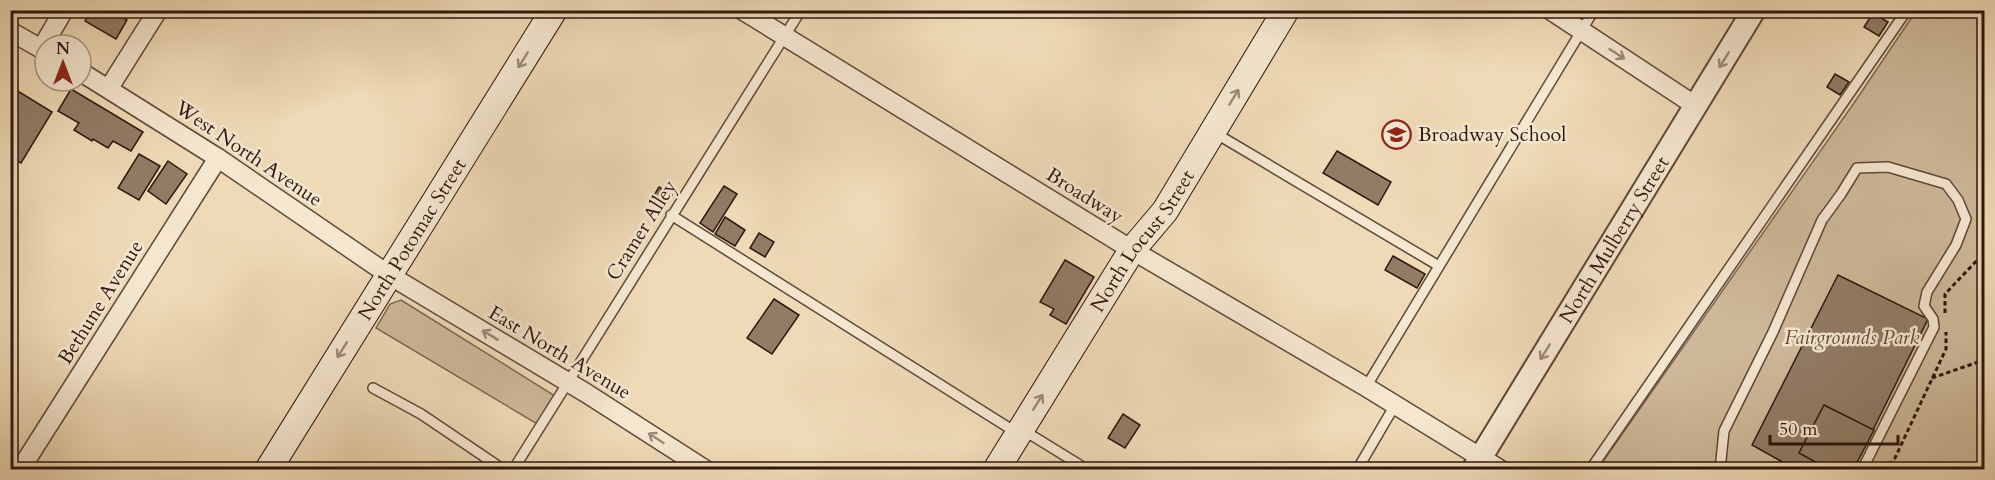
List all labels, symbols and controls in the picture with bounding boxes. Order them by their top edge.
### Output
north arrow [33,33,93,93]
text: N [56,38,70,60]
one-way arrow [1608,48,1624,60]
one-way arrow [516,51,528,68]
one-way arrow [1717,51,1729,68]
one-way arrow [1228,89,1240,106]
street label: West North Avenue [169,94,328,213]
school or university icon: Broadway School [1381,118,1413,150]
place label: Broadway School [1418,121,1566,148]
street label: North Mulberry Street [1553,151,1676,329]
street label: North Potomac Street [352,153,473,325]
street label: Broadway [1041,161,1129,230]
street label: North Locust Street [1084,164,1201,317]
street label: Cramer Alley [600,174,683,286]
street label: Bethune Avenue [51,235,149,369]
street label: East North Avenue [483,299,636,406]
park label: Fairgrounds Park [1785,324,1920,351]
one-way arrow [482,329,499,341]
one-way arrow [335,342,348,359]
one-way arrow [1538,343,1550,360]
one-way arrow [1032,394,1044,411]
scale bar [1770,408,1898,446]
text: 50 m [1779,417,1818,442]
one-way arrow [648,432,665,444]

